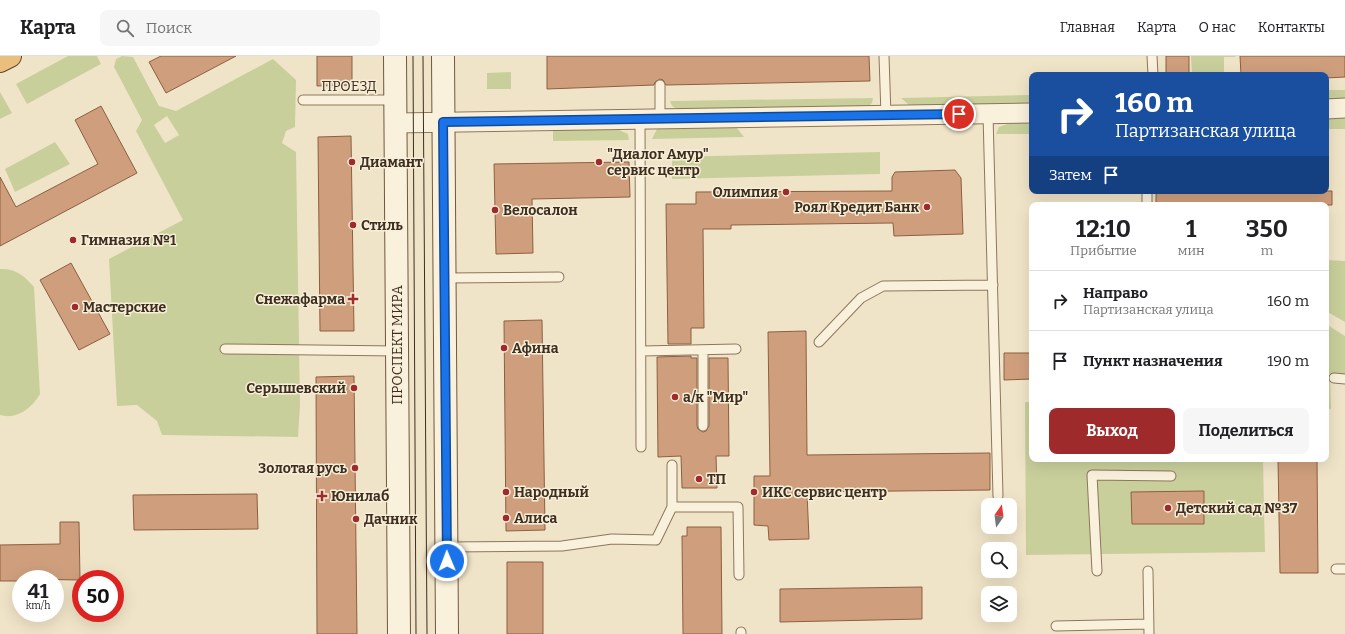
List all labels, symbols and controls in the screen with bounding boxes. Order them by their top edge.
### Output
search box [100,10,380,46]
text: Карта [20,16,76,39]
icon: search [114,17,136,39]
text: Поиск [146,19,192,37]
text: Главная [1060,19,1115,36]
text: Карта [1137,19,1176,36]
text: О нас [1198,19,1236,36]
text: Контакты [1258,19,1325,36]
street label: ПРОЕЗД [321,78,377,95]
text: 160 m [1115,86,1193,119]
icon: right [1049,88,1101,140]
pin [942,97,976,131]
icon: arrive [948,103,970,125]
text: Партизанская улица [1115,120,1296,142]
place label: "Диалог Амур" сервис центр [607,146,709,179]
place label: Диамант [360,154,423,171]
marker: Диамант [347,157,357,167]
marker: "Диалог Амур" сервис центр [594,157,604,167]
icon: arrive [1100,164,1122,186]
text: Затем [1049,166,1092,184]
place label: Олимпия [712,184,778,201]
marker: Олимпия [781,187,791,197]
place label: Роял Кредит Банк [794,199,919,216]
place label: Велосалон [503,202,578,219]
marker: Роял Кредит Банк [922,202,932,212]
marker: Велосалон [490,205,500,215]
text: 12:10 [1076,215,1131,243]
text: 1 [1186,215,1196,243]
text: 350 [1246,215,1288,243]
place label: Стиль [361,217,403,234]
marker: Стиль [348,220,358,230]
place label: Гимназия №1 [81,232,176,249]
marker: Гимназия №1 [68,235,78,245]
text: Прибытие [1070,243,1137,258]
text: мин [1178,243,1205,258]
text: m [1261,243,1273,258]
text: Направо [1083,284,1148,302]
street label: ПРОСПЕКТ МИРА [389,285,406,405]
icon: right [1049,290,1071,312]
place label: Снежафарма [255,291,345,308]
text: 160 m [1267,292,1309,310]
marker: Снежафарма [348,294,358,304]
place label: Мастерские [83,299,167,316]
marker: Мастерские [70,302,80,312]
text: Партизанская улица [1083,302,1214,317]
place label: Афина [512,340,559,357]
marker: Афина [499,343,509,353]
icon: arrive [1049,350,1071,372]
text: Пункт назначения [1083,352,1223,370]
text: 190 m [1267,352,1309,370]
place label: Серышевский [246,380,347,397]
marker: Серышевский [349,383,359,393]
place label: а/к "Мир" [683,389,748,406]
marker: а/к "Мир" [670,392,680,402]
button: Выход [1049,408,1175,454]
button: Поделиться [1183,408,1309,454]
place label: Золотая русь [258,460,347,477]
marker: Золотая русь [350,463,360,473]
place label: ТП [707,471,726,488]
marker: ТП [694,474,704,484]
place label: Народный [514,484,589,501]
place label: ИКС сервис центр [762,484,887,501]
marker: Народный [501,487,511,497]
marker: ИКС сервис центр [749,487,759,497]
place label: Юнилаб [331,488,389,505]
marker: Юнилаб [316,490,328,502]
north arrow [981,498,1017,534]
map controls [981,498,1017,622]
place label: Детский сад №37 [1176,500,1298,517]
marker: Детский сад №37 [1163,503,1173,513]
place label: Алиса [514,510,557,527]
place label: Дачник [364,511,418,528]
marker: Алиса [501,513,511,523]
marker: Дачник [351,514,361,524]
position arrow [426,540,468,582]
button: search [981,542,1017,578]
speed limit sign: 50 [72,570,124,622]
text: 41 [28,579,48,603]
button: layers [981,586,1017,622]
text: km/h [26,600,50,612]

